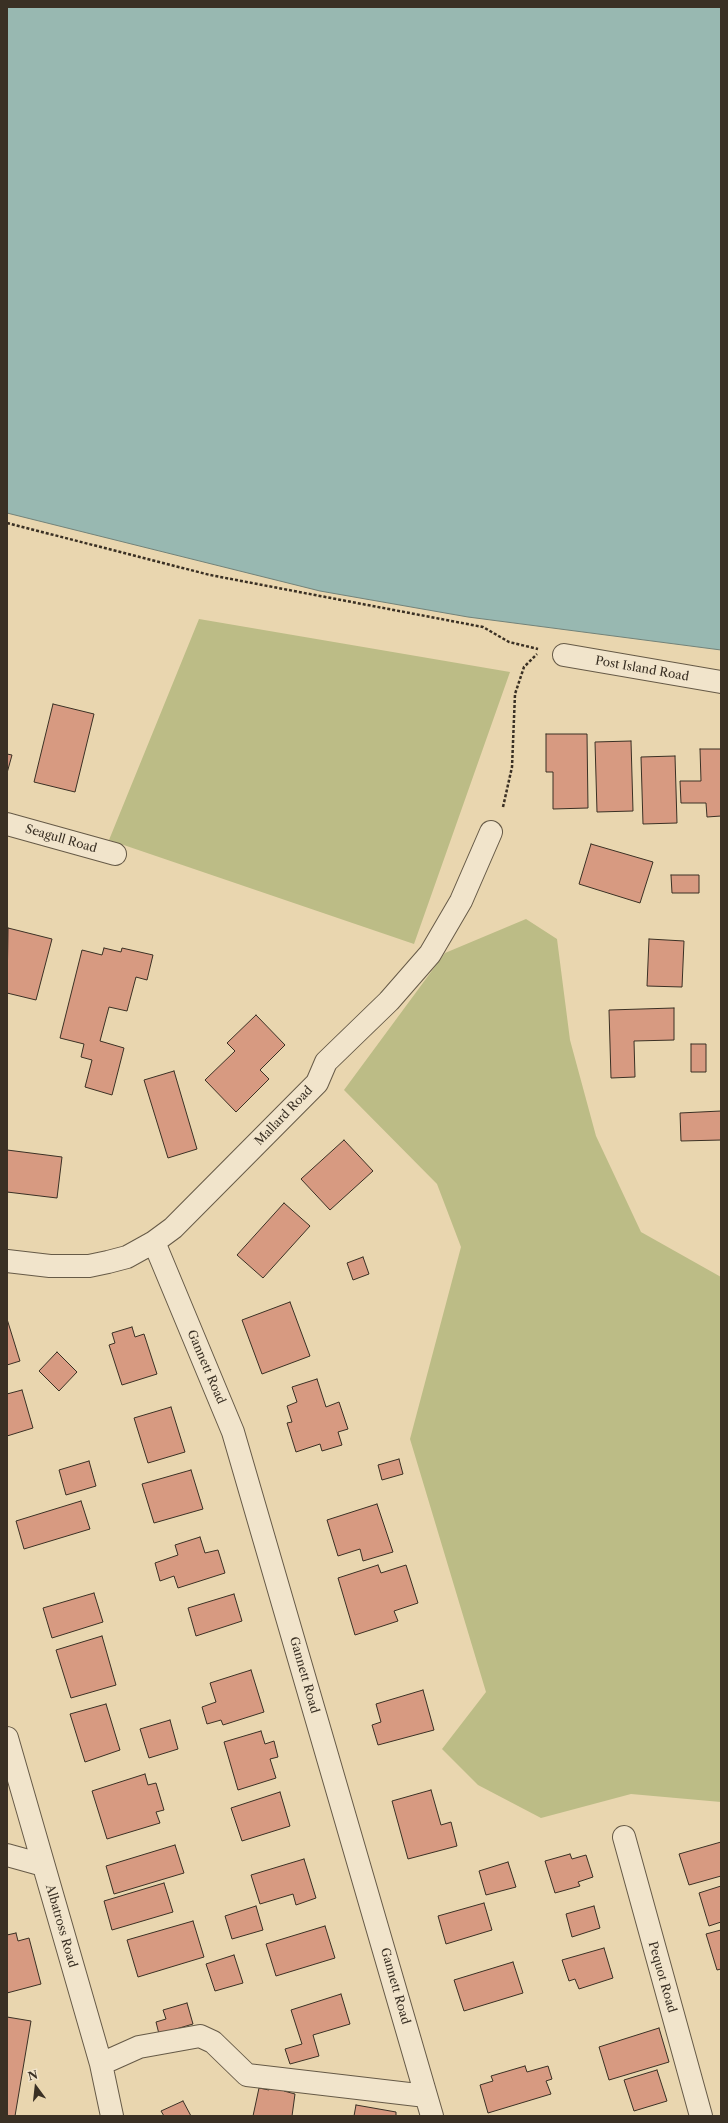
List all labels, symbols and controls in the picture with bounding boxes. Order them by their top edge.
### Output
street label: Post Island Road [594,654,690,684]
street label: Seagull Road [23,822,99,856]
street label: Mallard Road [252,1083,316,1149]
street label: Gannett Road [184,1328,228,1406]
street label: Gannett Road [286,1635,322,1715]
street label: Albatross Road [42,1883,80,1969]
street label: Pequot Road [645,1940,679,2014]
street label: Gannett Road [377,1946,413,2026]
north arrow [16,2067,56,2107]
text: N [26,2067,39,2083]

